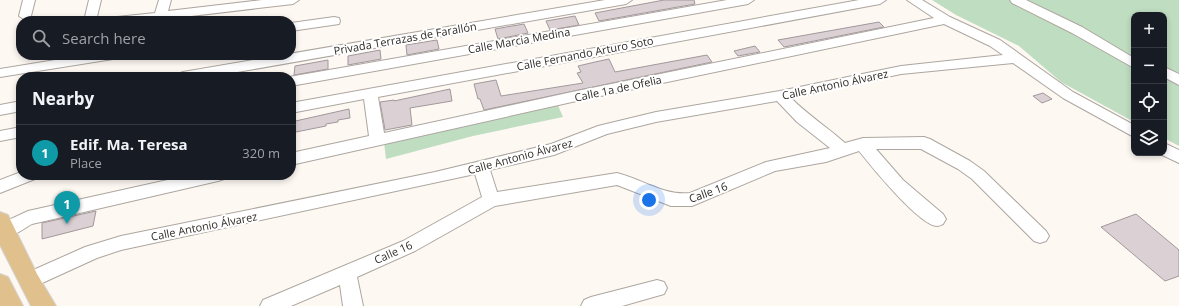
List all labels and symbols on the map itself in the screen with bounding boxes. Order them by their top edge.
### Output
street label: Privada Terrazas de Farallón [332,18,478,58]
street label: Calle Marcia Medina [467,24,571,56]
street label: Calle Fernando Arturo Soto [515,32,655,74]
street label: Calle Antonio Álvarez [781,65,889,103]
street label: Calle 1a de Ofelia [573,71,663,105]
street label: Calle Antonio Álvarez [466,135,574,177]
street label: Calle 16 [687,178,729,206]
your location [639,190,659,210]
pin: 1 [54,191,80,224]
street label: Calle Antonio Álvarez [150,208,258,244]
street label: Calle 16 [372,237,414,267]

